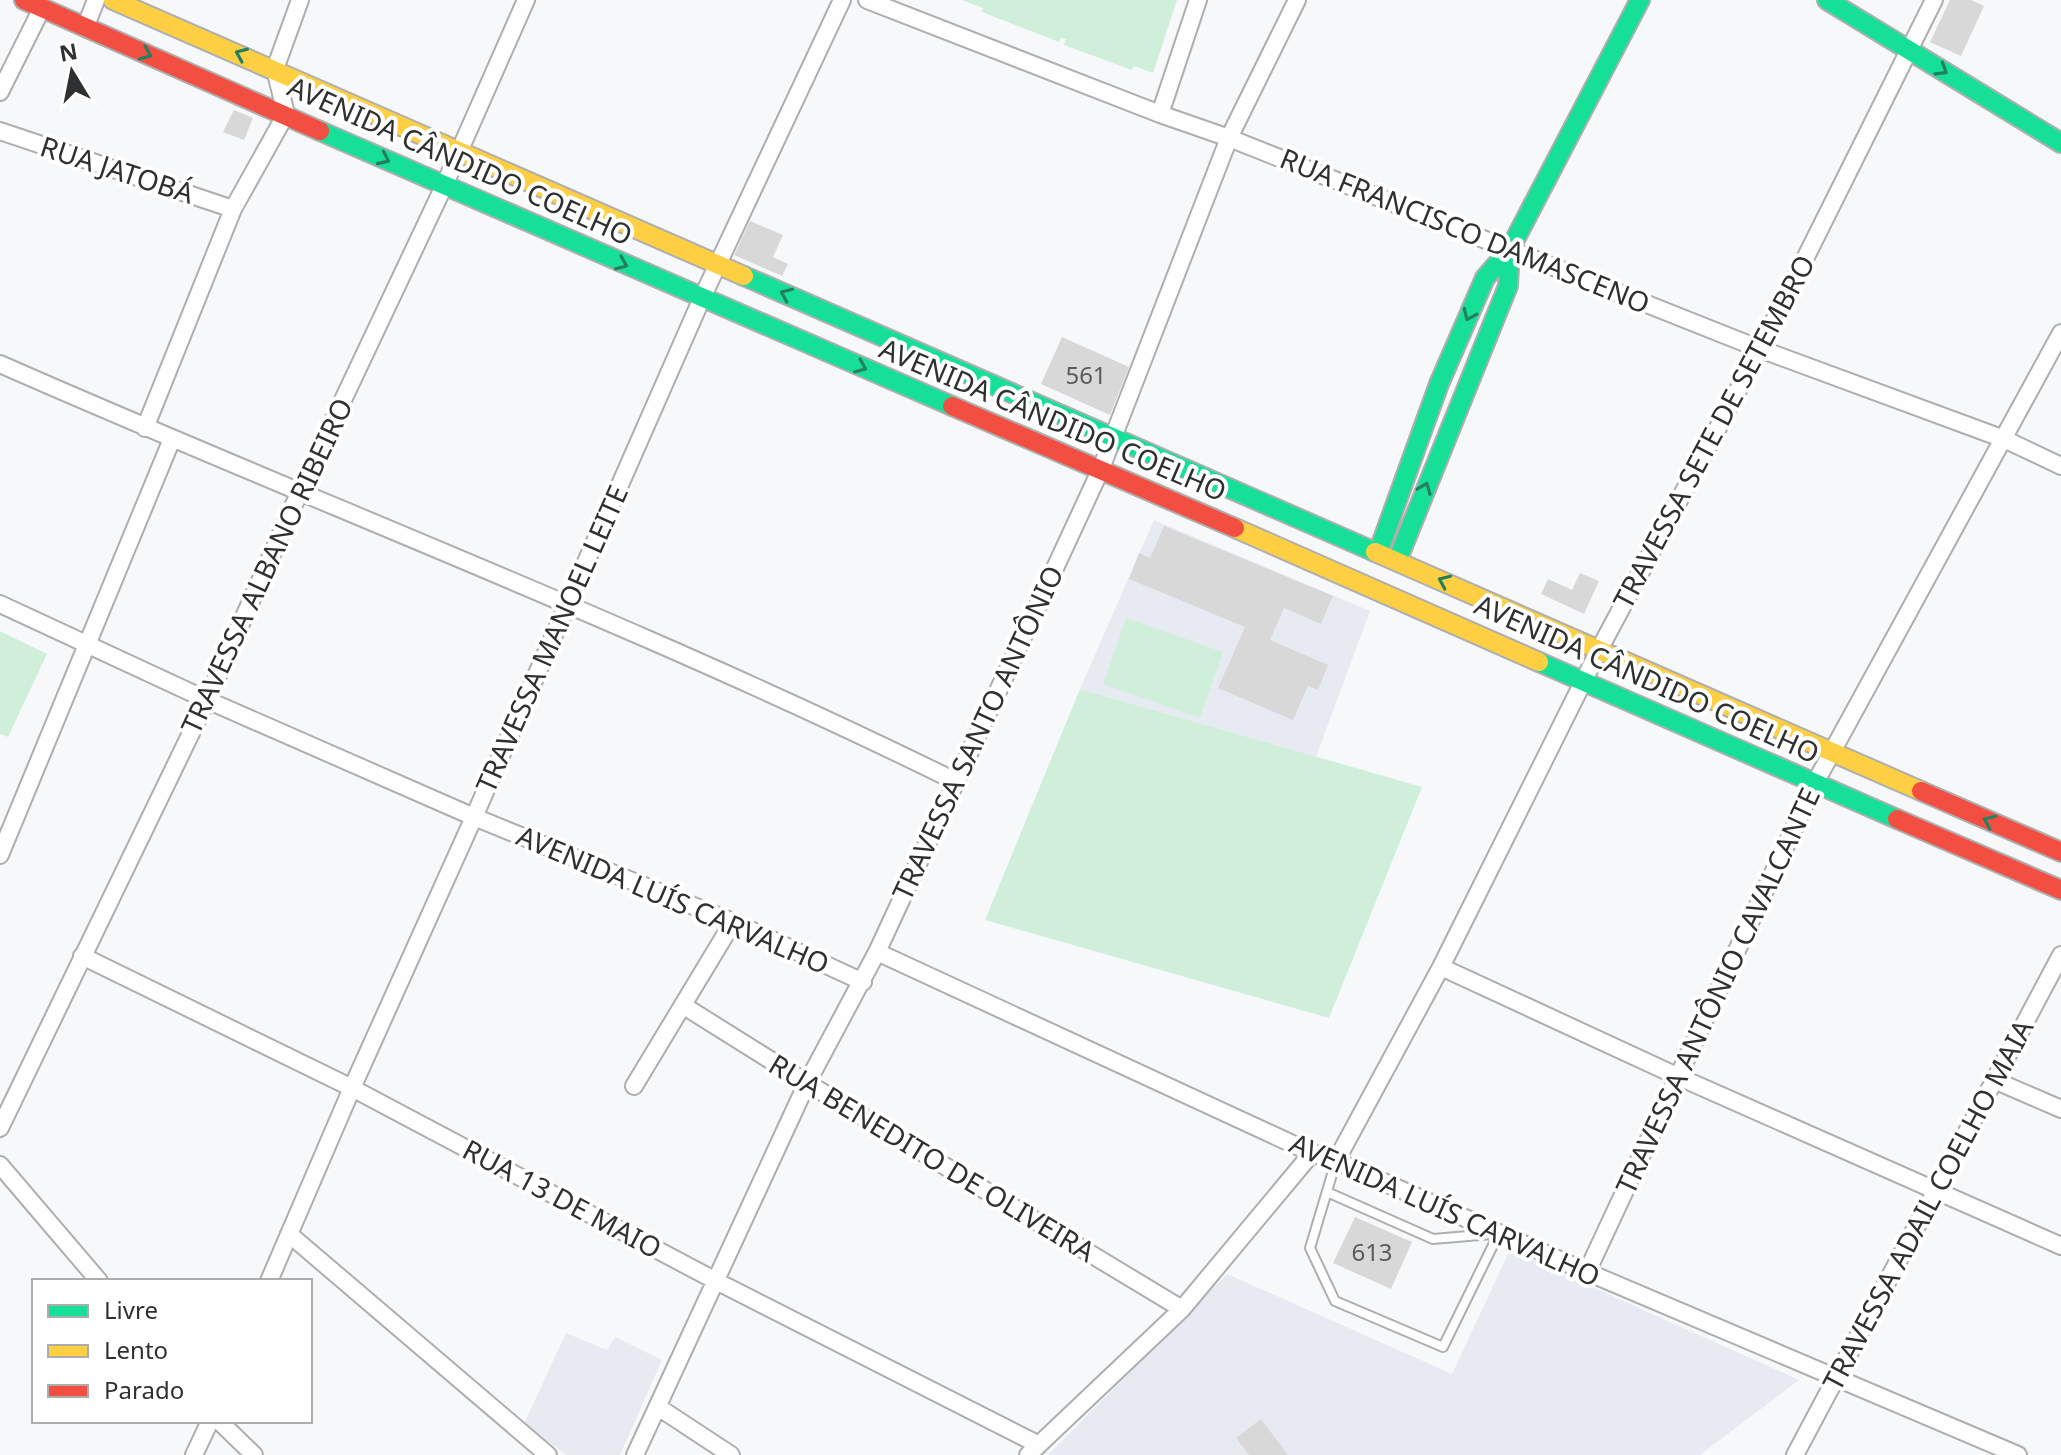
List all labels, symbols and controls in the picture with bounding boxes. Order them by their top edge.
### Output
north arrow [32,32,112,112]
text: N [57,35,80,68]
one-way arrow [138,45,152,61]
one-way arrow [234,48,249,64]
one-way arrow [1933,60,1948,75]
street label: AVENIDA CÂNDIDO COELHO [282,67,639,253]
street label: RUA JATOBÁ [36,126,199,212]
street label: RUA FRANCISCO DAMASCENO [1275,138,1656,322]
one-way arrow [376,149,390,165]
street label: TRAVESSA SETE DE SETEMBRO [1603,248,1823,615]
one-way arrow [614,254,628,270]
one-way arrow [780,288,794,304]
one-way arrow [1463,306,1479,321]
street label: AVENIDA CÂNDIDO COELHO [874,329,1233,509]
one-way arrow [853,358,867,374]
house number: 561 [1065,358,1107,391]
street label: TRAVESSA ALBANO RIBEIRO [171,391,361,740]
street label: TRAVESSA MANOEL LEITE [466,479,636,798]
one-way arrow [1415,482,1432,496]
street label: TRAVESSA SANTO ANTÔNIO [883,559,1072,906]
one-way arrow [1438,575,1452,591]
street label: AVENIDA CÂNDIDO COELHO [1469,585,1826,771]
street label: TRAVESSA ANTÔNIO CAVALCANTE [1606,781,1828,1200]
one-way arrow [1983,815,1998,831]
street label: AVENIDA LUÍS CARVALHO [511,816,835,982]
street label: TRAVESSA ADAIL COELHO MAIA [1813,1012,2041,1397]
street label: RUA BENEDITO DE OLIVEIRA [762,1045,1103,1270]
street label: AVENIDA LUÍS CARVALHO [1284,1123,1607,1295]
street label: RUA 13 DE MAIO [456,1130,669,1267]
house number: 613 [1351,1235,1393,1268]
legend [32,1279,312,1423]
text: Livre [104,1293,158,1326]
text: Lento [104,1333,168,1366]
text: Parado [104,1373,184,1406]

